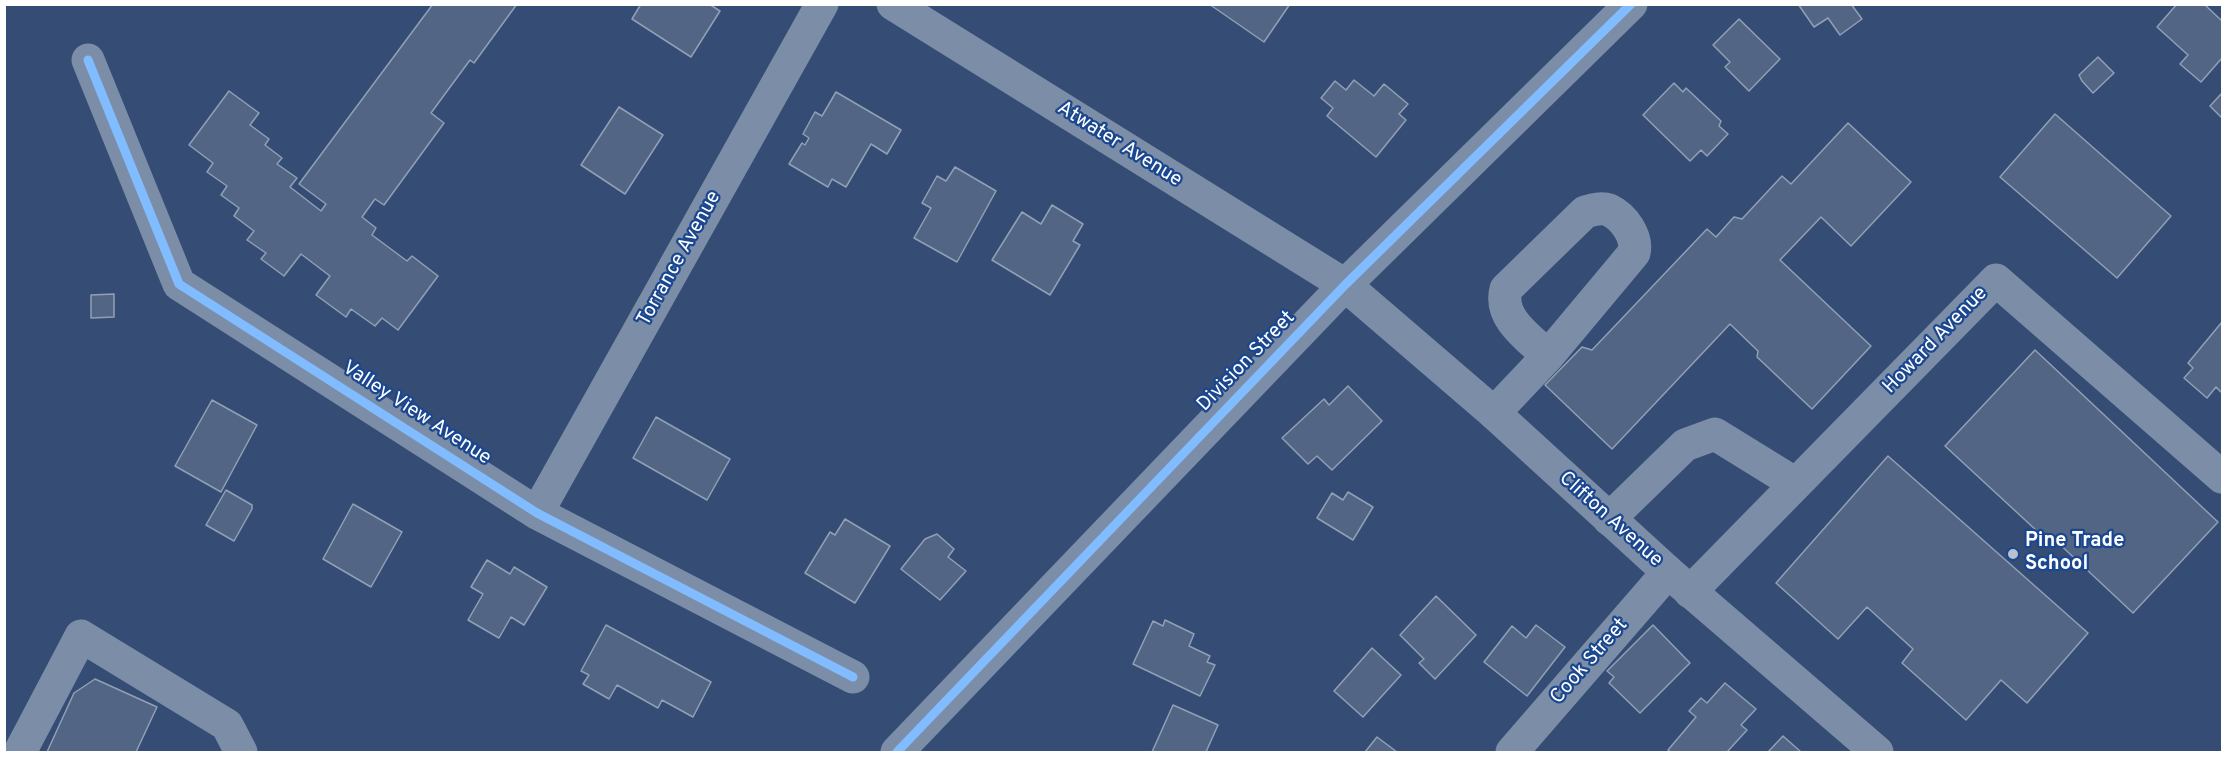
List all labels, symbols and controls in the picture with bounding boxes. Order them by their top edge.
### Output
street label: Atwater Avenue [1052,97,1186,193]
street label: Torrance Avenue [633,187,727,331]
street label: Howard Avenue [1879,282,1993,400]
street label: Division Street [1193,307,1301,417]
street label: Valley View Avenue [337,357,495,471]
street label: Clifton Avenue [1553,467,1667,573]
place label: Pine Trade School [2025,530,2124,577]
marker: Pine Trade School [2006,547,2020,561]
street label: Cook Street [1546,614,1634,710]

